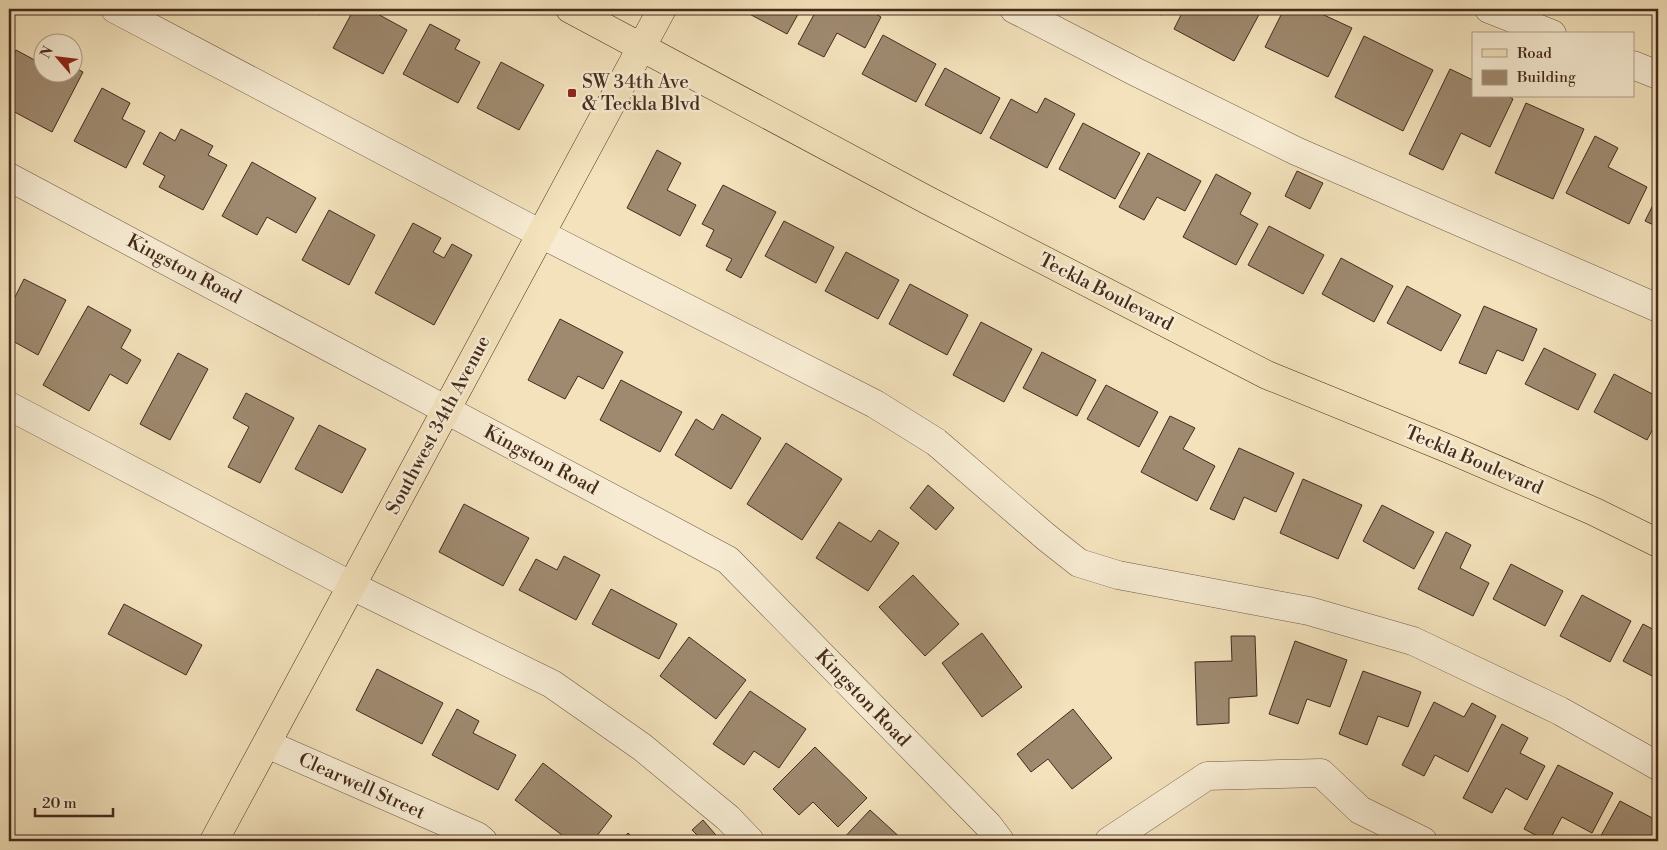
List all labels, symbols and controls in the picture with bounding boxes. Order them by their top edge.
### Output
north arrow [32,32,82,82]
legend [1472,32,1634,98]
text: N [37,43,58,61]
text: Road [1517,44,1552,63]
text: Building [1516,68,1576,87]
place label: SW 34th Ave & Teckla Blvd [582,70,700,116]
marker: SW 34th Ave & Teckla Blvd [566,87,578,99]
street label: Kingston Road [123,229,246,309]
street label: Teckla Boulevard [1035,248,1177,336]
street label: Southwest 34th Avenue [381,331,495,519]
street label: Kingston Road [480,420,603,500]
street label: Teckla Boulevard [1401,420,1547,500]
street label: Kingston Road [811,644,916,752]
street label: Clearwell Street [295,747,429,825]
scale bar [35,785,112,817]
text: 20 m [42,794,77,813]

